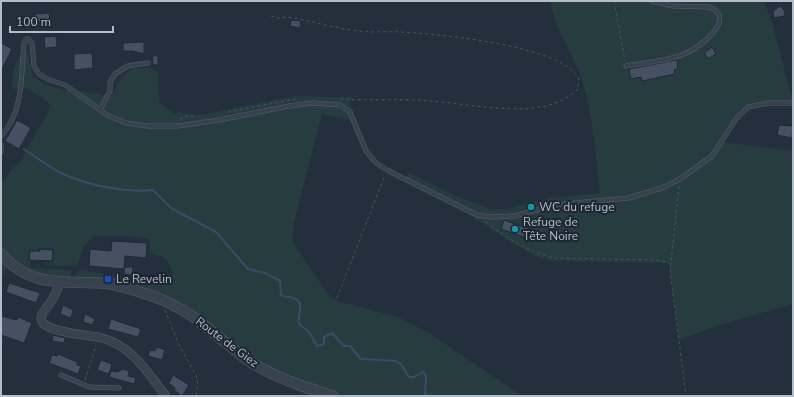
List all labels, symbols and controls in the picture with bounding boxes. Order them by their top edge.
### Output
scale bar [10,8,113,34]
text: 100 m [16,14,51,30]
place label: WC du refuge [539,199,615,215]
marker: WC du refuge [526,202,536,212]
place label: Refuge de Tête Noire [523,214,578,244]
marker: Refuge de Tête Noire [510,224,520,234]
place label: Le Revelin [116,271,172,287]
marker: Le Revelin [103,274,113,284]
street label: Route de Giez [192,313,262,371]

